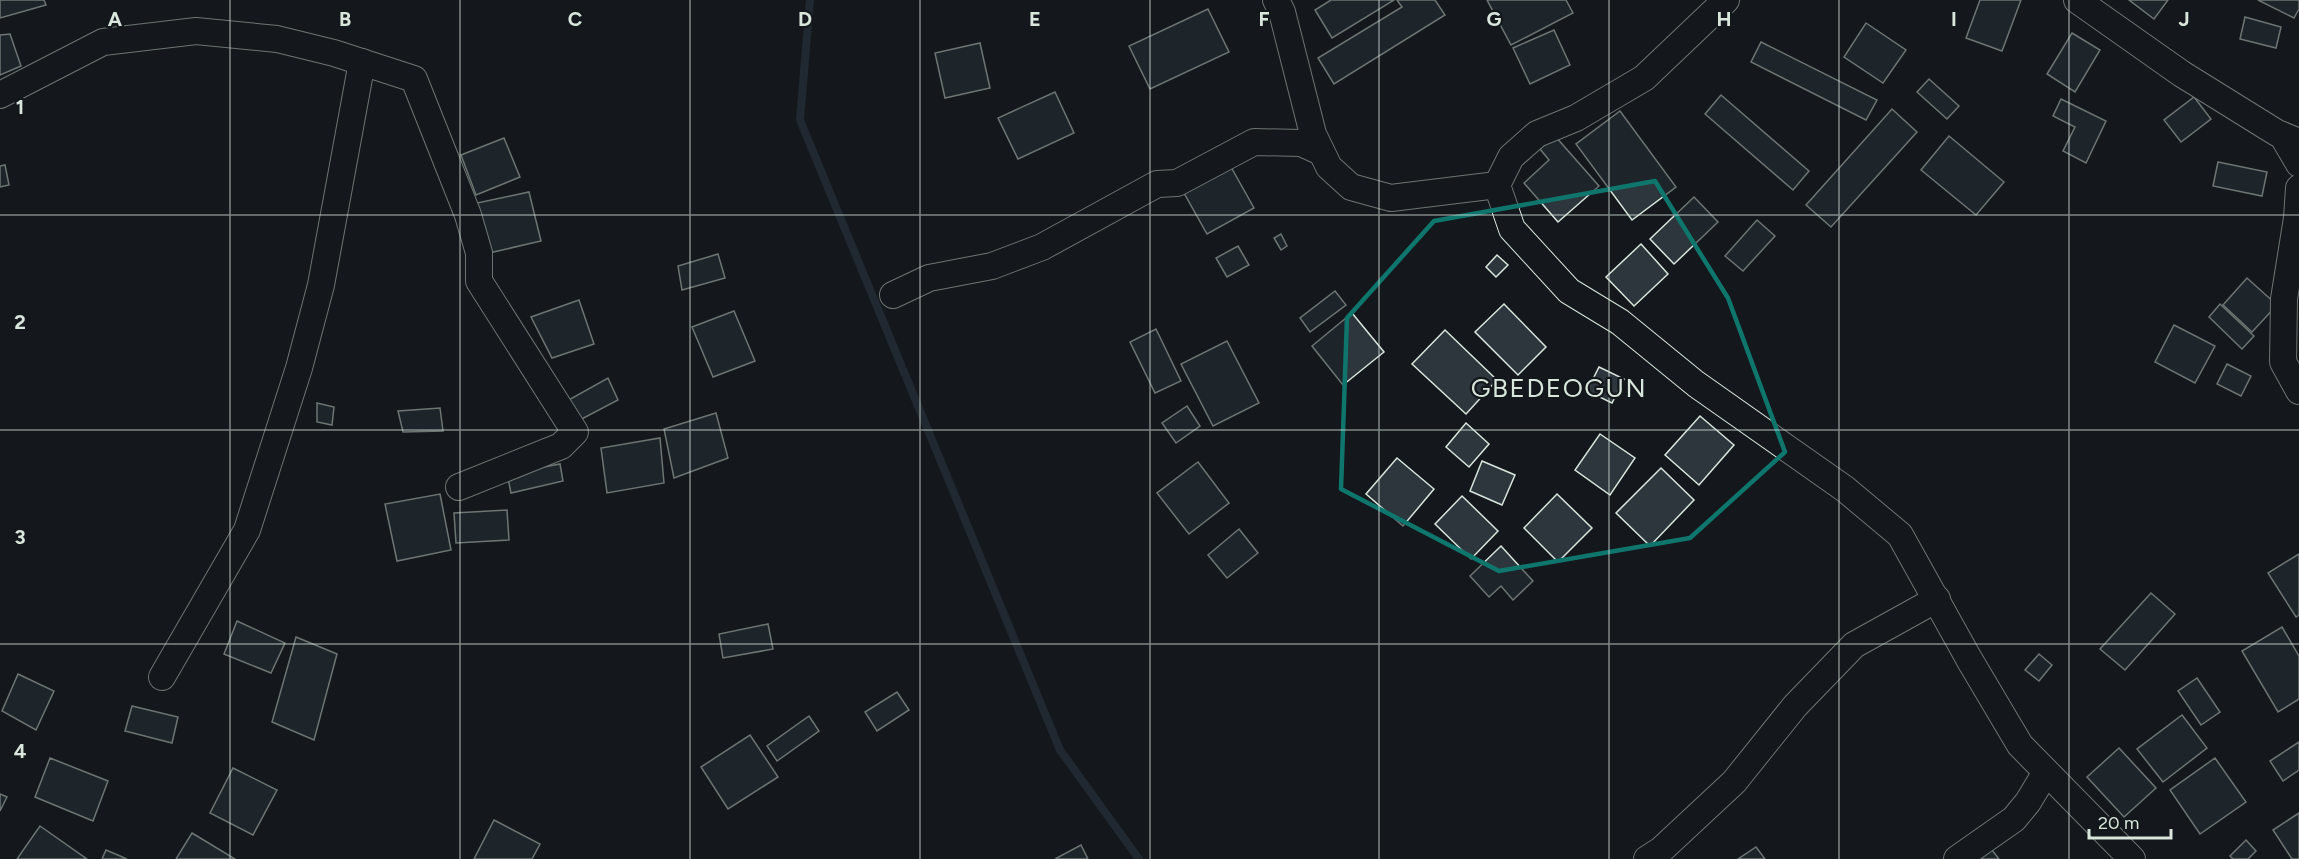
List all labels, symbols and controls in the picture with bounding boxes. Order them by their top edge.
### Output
text: A [108,7,123,31]
text: B [339,7,351,31]
text: C [568,7,582,31]
text: D [798,7,812,31]
text: E [1029,7,1041,31]
text: F [1258,7,1270,31]
text: G [1487,7,1502,31]
text: H [1717,7,1732,31]
text: I [1951,7,1957,31]
text: J [2178,7,2190,31]
text: 1 [16,95,24,119]
text: 2 [14,310,26,334]
district label: GBEDEOGUN [1471,372,1647,404]
text: 3 [14,525,26,549]
text: 4 [14,739,27,763]
scale bar [2089,802,2172,840]
text: 20 m [2098,812,2139,834]

